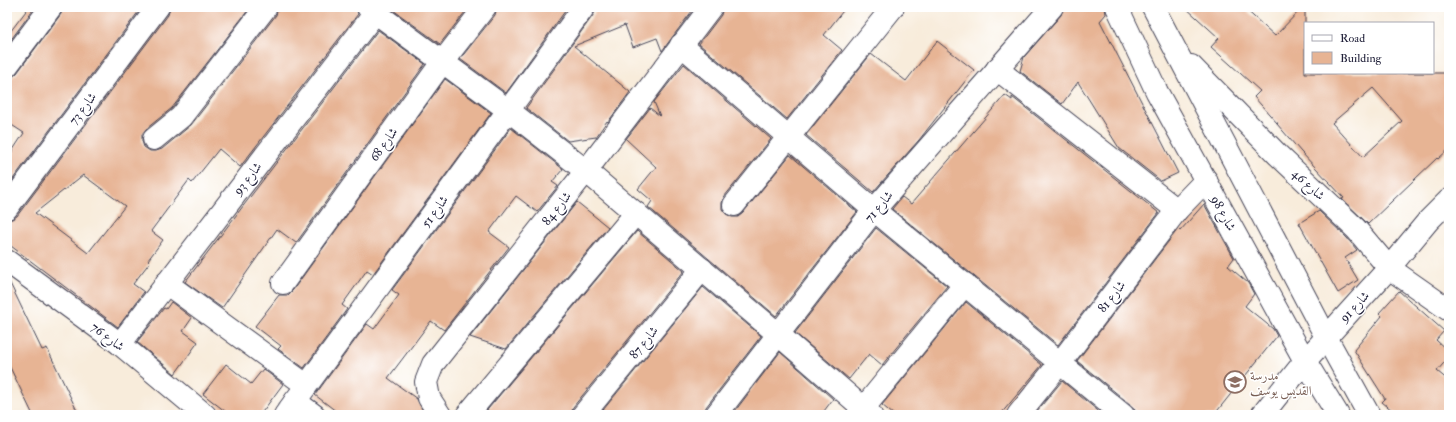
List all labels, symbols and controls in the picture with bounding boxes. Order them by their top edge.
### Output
legend [1304,22,1434,74]
text: Road [1340,31,1365,46]
text: Building [1340,51,1383,66]
street label: شارع 73 [65,89,103,130]
street label: شارع 68 [366,125,404,166]
street label: شارع 93 [229,159,268,201]
street label: شارع 46 [1287,166,1328,206]
street label: شارع 71 [861,188,899,227]
street label: شارع 84 [539,189,577,231]
street label: شارع 51 [418,192,454,232]
street label: شارع 98 [1204,192,1239,235]
street label: شارع 81 [1094,277,1132,318]
street label: شارع 91 [1336,288,1375,328]
street label: شارع 76 [86,319,127,357]
street label: شارع 87 [626,323,664,364]
place label: مدرسة القديس يوسف [1250,368,1312,400]
school or university icon: مدرسة القديس يوسف [1222,369,1248,395]

